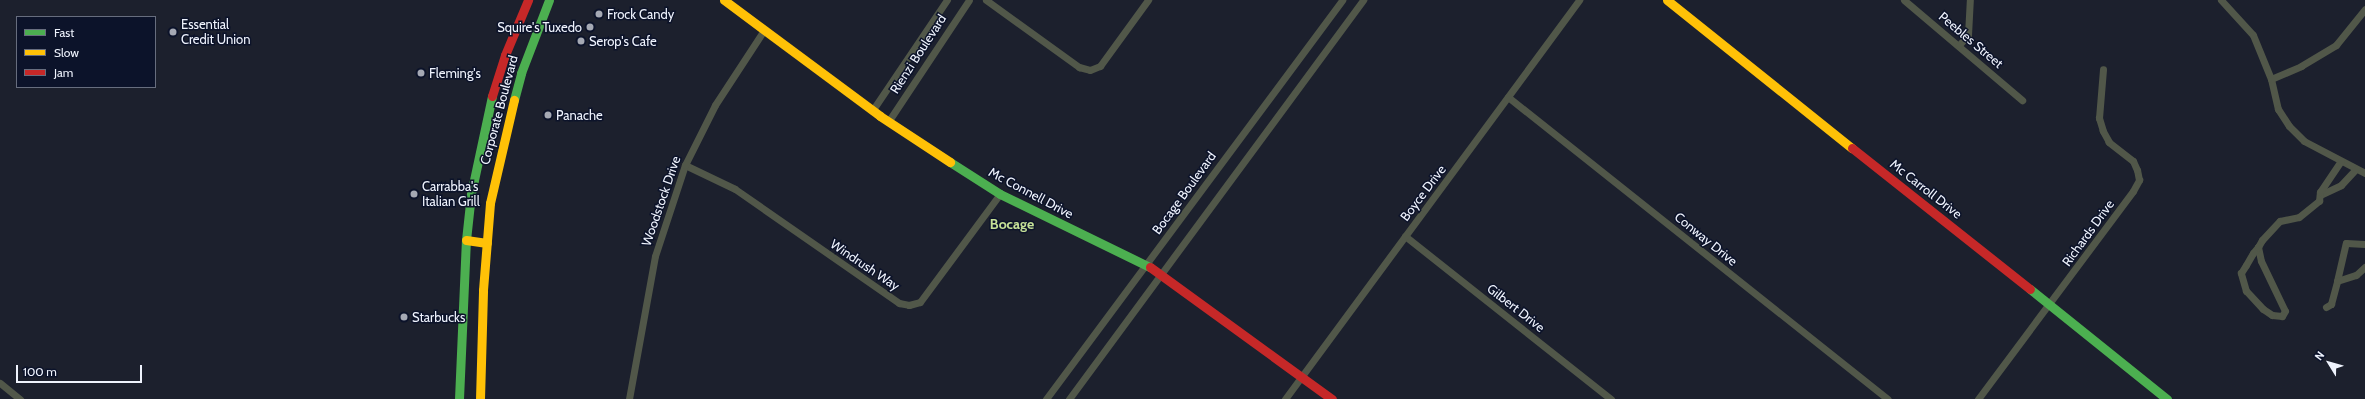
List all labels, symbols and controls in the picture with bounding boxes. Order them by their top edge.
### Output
place label: Frock Candy [607,6,674,22]
marker: Frock Candy [594,9,604,19]
street label: Peebles Street [1936,9,2006,71]
street label: Rienzi Boulevard [887,11,949,97]
legend [16,16,156,88]
place label: Essential Credit Union [181,17,250,48]
place label: Squire's Tuxedo [497,19,582,35]
marker: Squire's Tuxedo [585,22,595,32]
text: Fast [54,25,74,40]
marker: Essential Credit Union [168,27,178,37]
place label: Serop's Cafe [589,33,657,49]
marker: Serop's Cafe [576,36,586,46]
text: Slow [54,45,79,60]
street label: Corporate Boulevard [477,54,521,166]
text: Jam [54,65,73,80]
place label: Fleming's [429,65,481,81]
marker: Fleming's [416,68,426,78]
place label: Panache [556,107,603,123]
marker: Panache [543,110,553,120]
street label: Bocage Boulevard [1149,149,1219,237]
street label: Woodstock Drive [638,154,684,248]
street label: Mc Carroll Drive [1887,156,1965,222]
street label: Boyce Drive [1397,162,1449,224]
street label: Mc Connell Drive [986,164,1076,222]
place label: Carrabba's Italian Grill [422,179,480,210]
marker: Carrabba's Italian Grill [409,189,419,199]
street label: Richards Drive [2059,197,2117,269]
street label: Conway Drive [1672,209,1740,269]
district label: Bocage [990,216,1034,232]
street label: Windrush Way [827,236,903,294]
street label: Gilbert Drive [1484,281,1548,335]
place label: Starbucks [412,309,465,325]
marker: Starbucks [399,312,409,322]
north arrow [2309,343,2349,383]
text: N [2311,348,2327,363]
scale bar [18,357,144,383]
text: 100 m [23,364,57,379]

